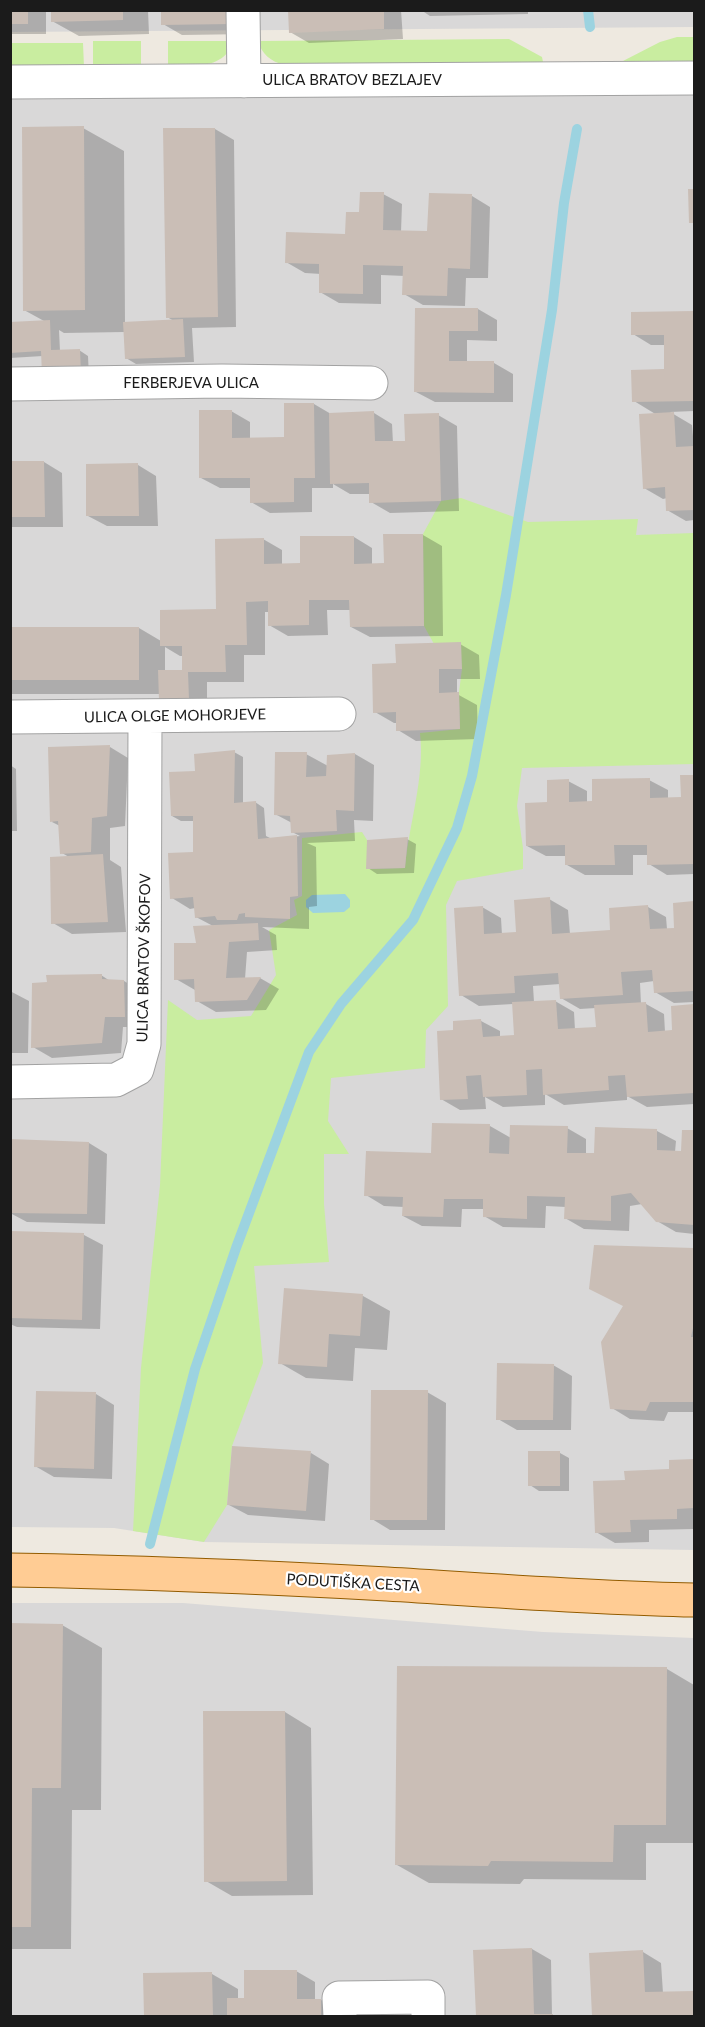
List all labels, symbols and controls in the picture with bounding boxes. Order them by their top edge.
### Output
street label: ULICA BRATOV BEZLAJEV [262,71,442,89]
street label: FERBERJEVA ULICA [123,374,259,392]
street label: ULICA OLGE MOHORJEVE [84,705,266,727]
street label: ULICA BRATOV ŠKOFOV [134,873,154,1043]
street label: PODUTIŠKA CESTA [286,1571,420,1595]

